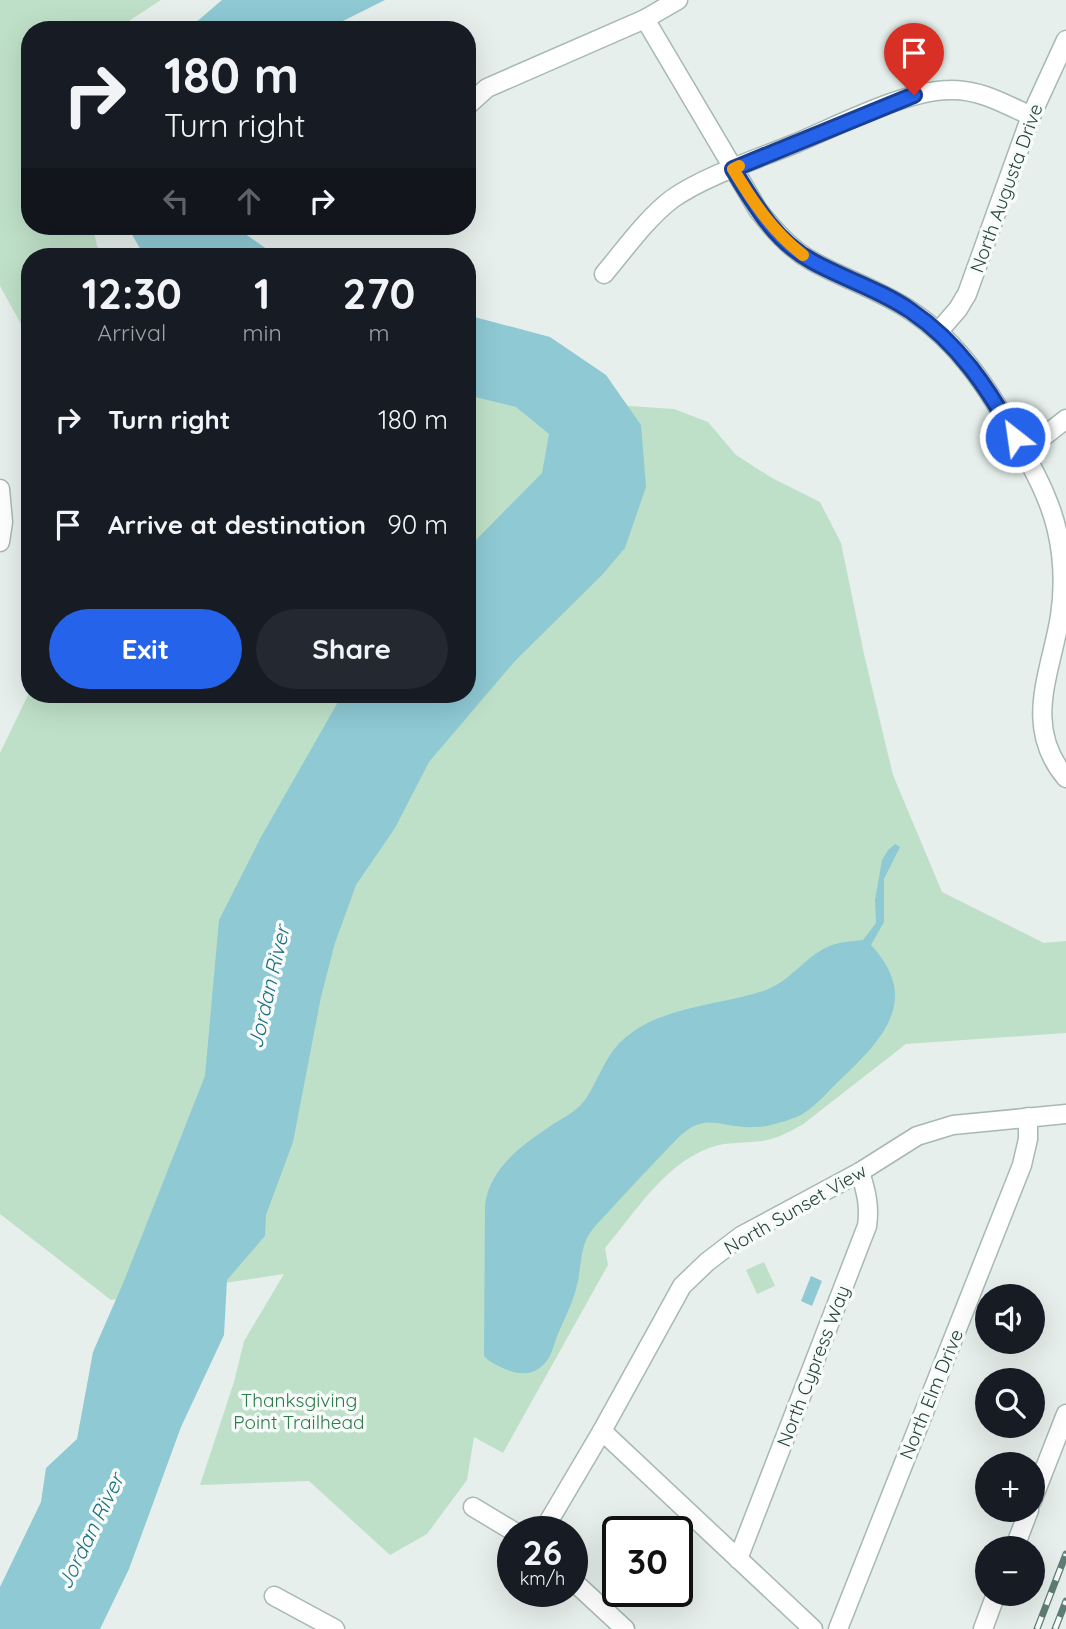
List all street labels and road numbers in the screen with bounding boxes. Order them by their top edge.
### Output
street label: North Augusta Drive [964,100,1048,276]
street label: North Sunset View [719,1158,871,1260]
street label: North Cypress Way [771,1282,855,1450]
street label: North Elm Drive [894,1325,968,1463]

